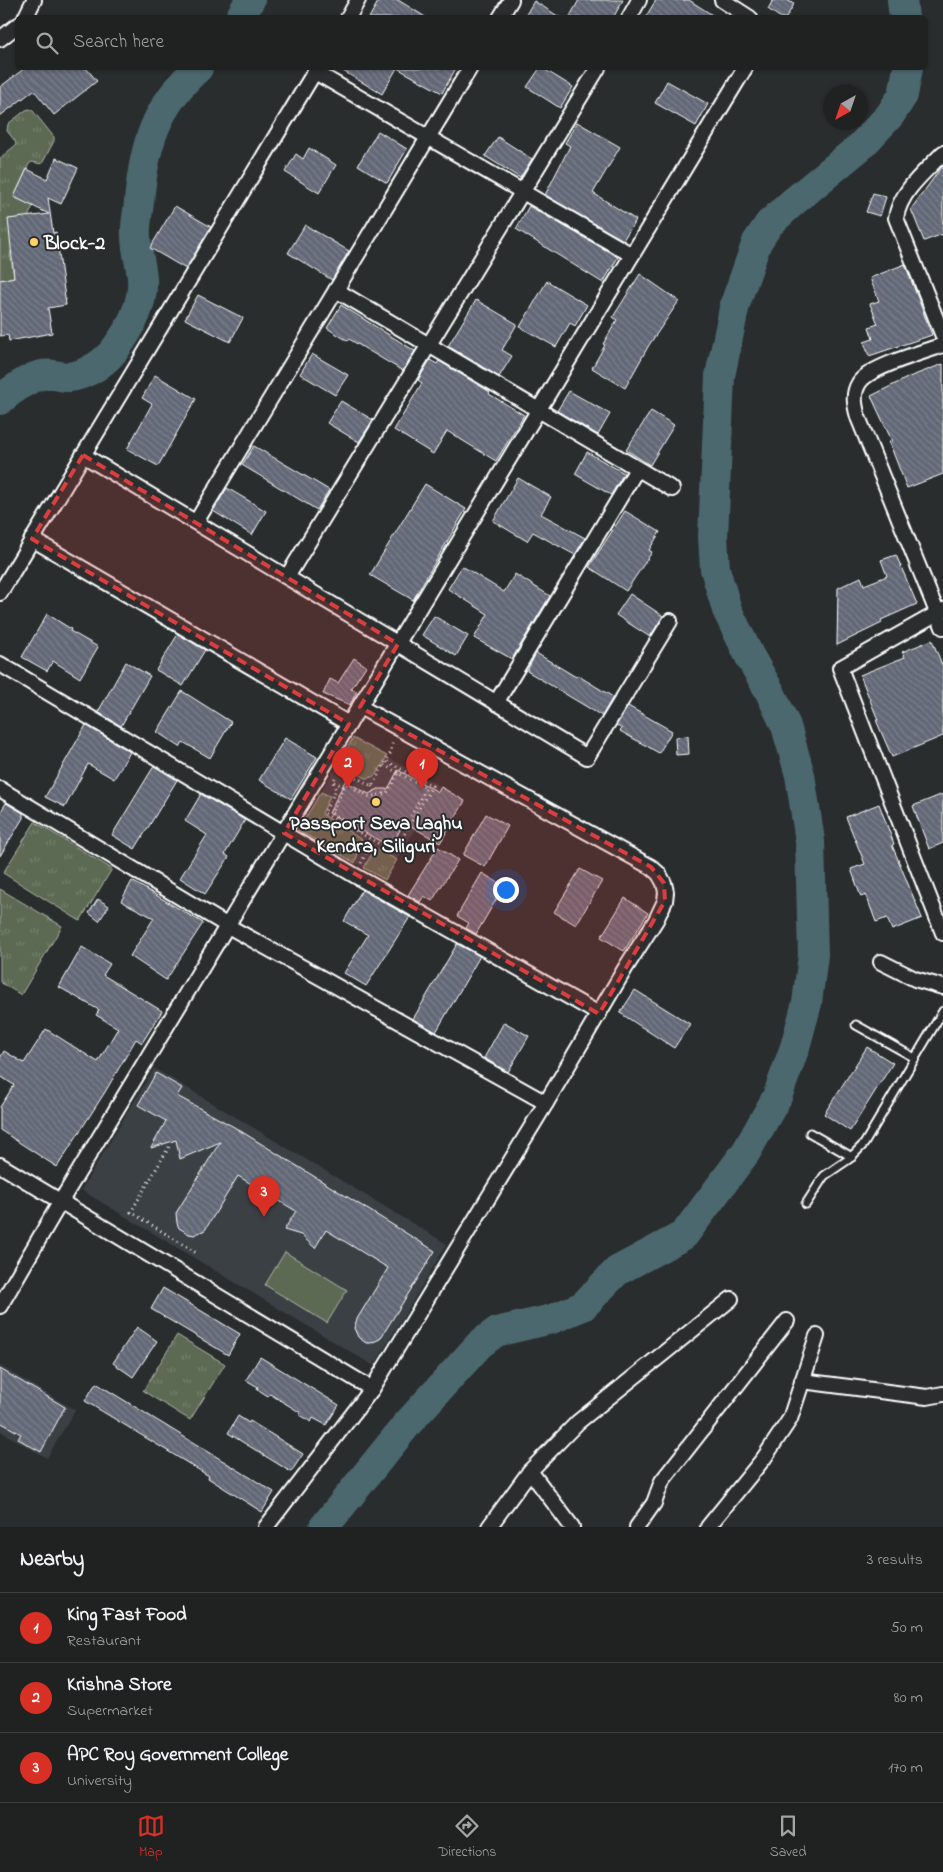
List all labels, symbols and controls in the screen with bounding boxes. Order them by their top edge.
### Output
search box [15,15,928,70]
icon: search [33,29,61,57]
text: Search here [73,29,164,56]
north arrow [823,85,868,130]
place label: Block-2 [43,230,105,259]
marker: Block-2 [28,236,40,248]
pin: 2 [332,747,364,788]
pin: 1 [406,748,438,789]
marker: Passport Seva Laghu Kendra, Siliguri [370,796,382,808]
place label: Passport Seva Laghu Kendra, Siliguri [289,810,463,863]
your location [493,877,519,903]
pin: 3 [248,1176,280,1217]
text: Nearby [20,1545,84,1575]
text: 3 results [867,1548,923,1572]
text: King Fast Food [67,1602,187,1629]
text: 1 [33,1616,39,1640]
text: 50 m [891,1616,923,1640]
text: Restaurant [67,1629,141,1653]
text: Krishna Store [67,1672,171,1699]
text: 2 [32,1686,40,1710]
text: 80 m [894,1686,923,1710]
text: Supermarket [67,1699,153,1723]
text: APC Roy Government College [67,1742,288,1769]
text: 3 [33,1756,39,1780]
text: 170 m [888,1756,923,1780]
text: University [67,1769,132,1793]
tab: Map [137,1812,165,1863]
tab: Directions [438,1812,496,1863]
tab: Saved [770,1812,806,1863]

